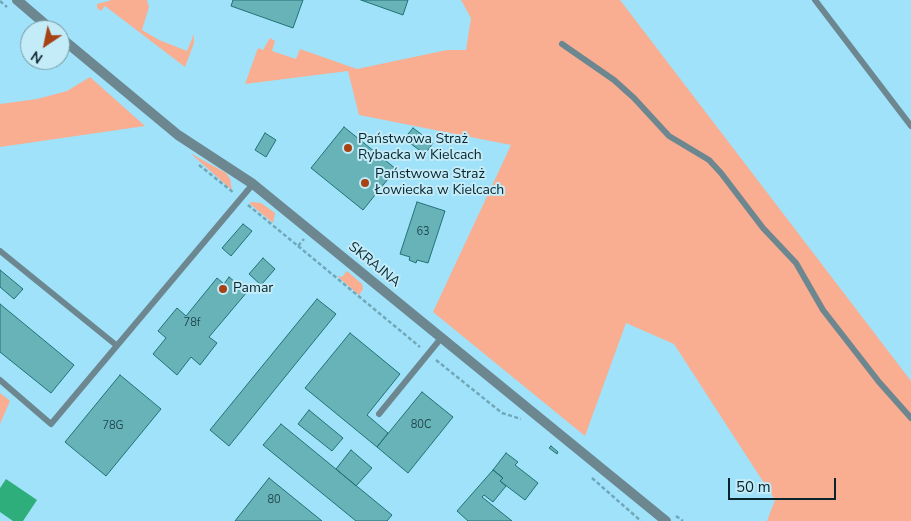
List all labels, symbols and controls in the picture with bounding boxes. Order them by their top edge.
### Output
north arrow [20,20,70,70]
text: N [27,46,47,68]
place label: Państwowa Straż Rybacka w Kielcach [358,132,482,164]
marker: Państwowa Straż Rybacka w Kielcach [342,142,354,154]
place label: Państwowa Straż Łowiecka w Kielcach [375,167,504,200]
marker: Państwowa Straż Łowiecka w Kielcach [359,177,371,189]
house number: 63 [416,225,430,239]
street label: SKRAJNA [345,239,403,291]
place label: Pamar [233,281,273,297]
marker: Pamar [217,283,229,295]
house number: 78f [184,316,200,330]
house number: 80C [411,418,431,432]
house number: 78G [102,419,124,433]
scale bar [731,468,838,500]
text: 50 m [736,477,771,497]
house number: 80 [267,493,281,507]

